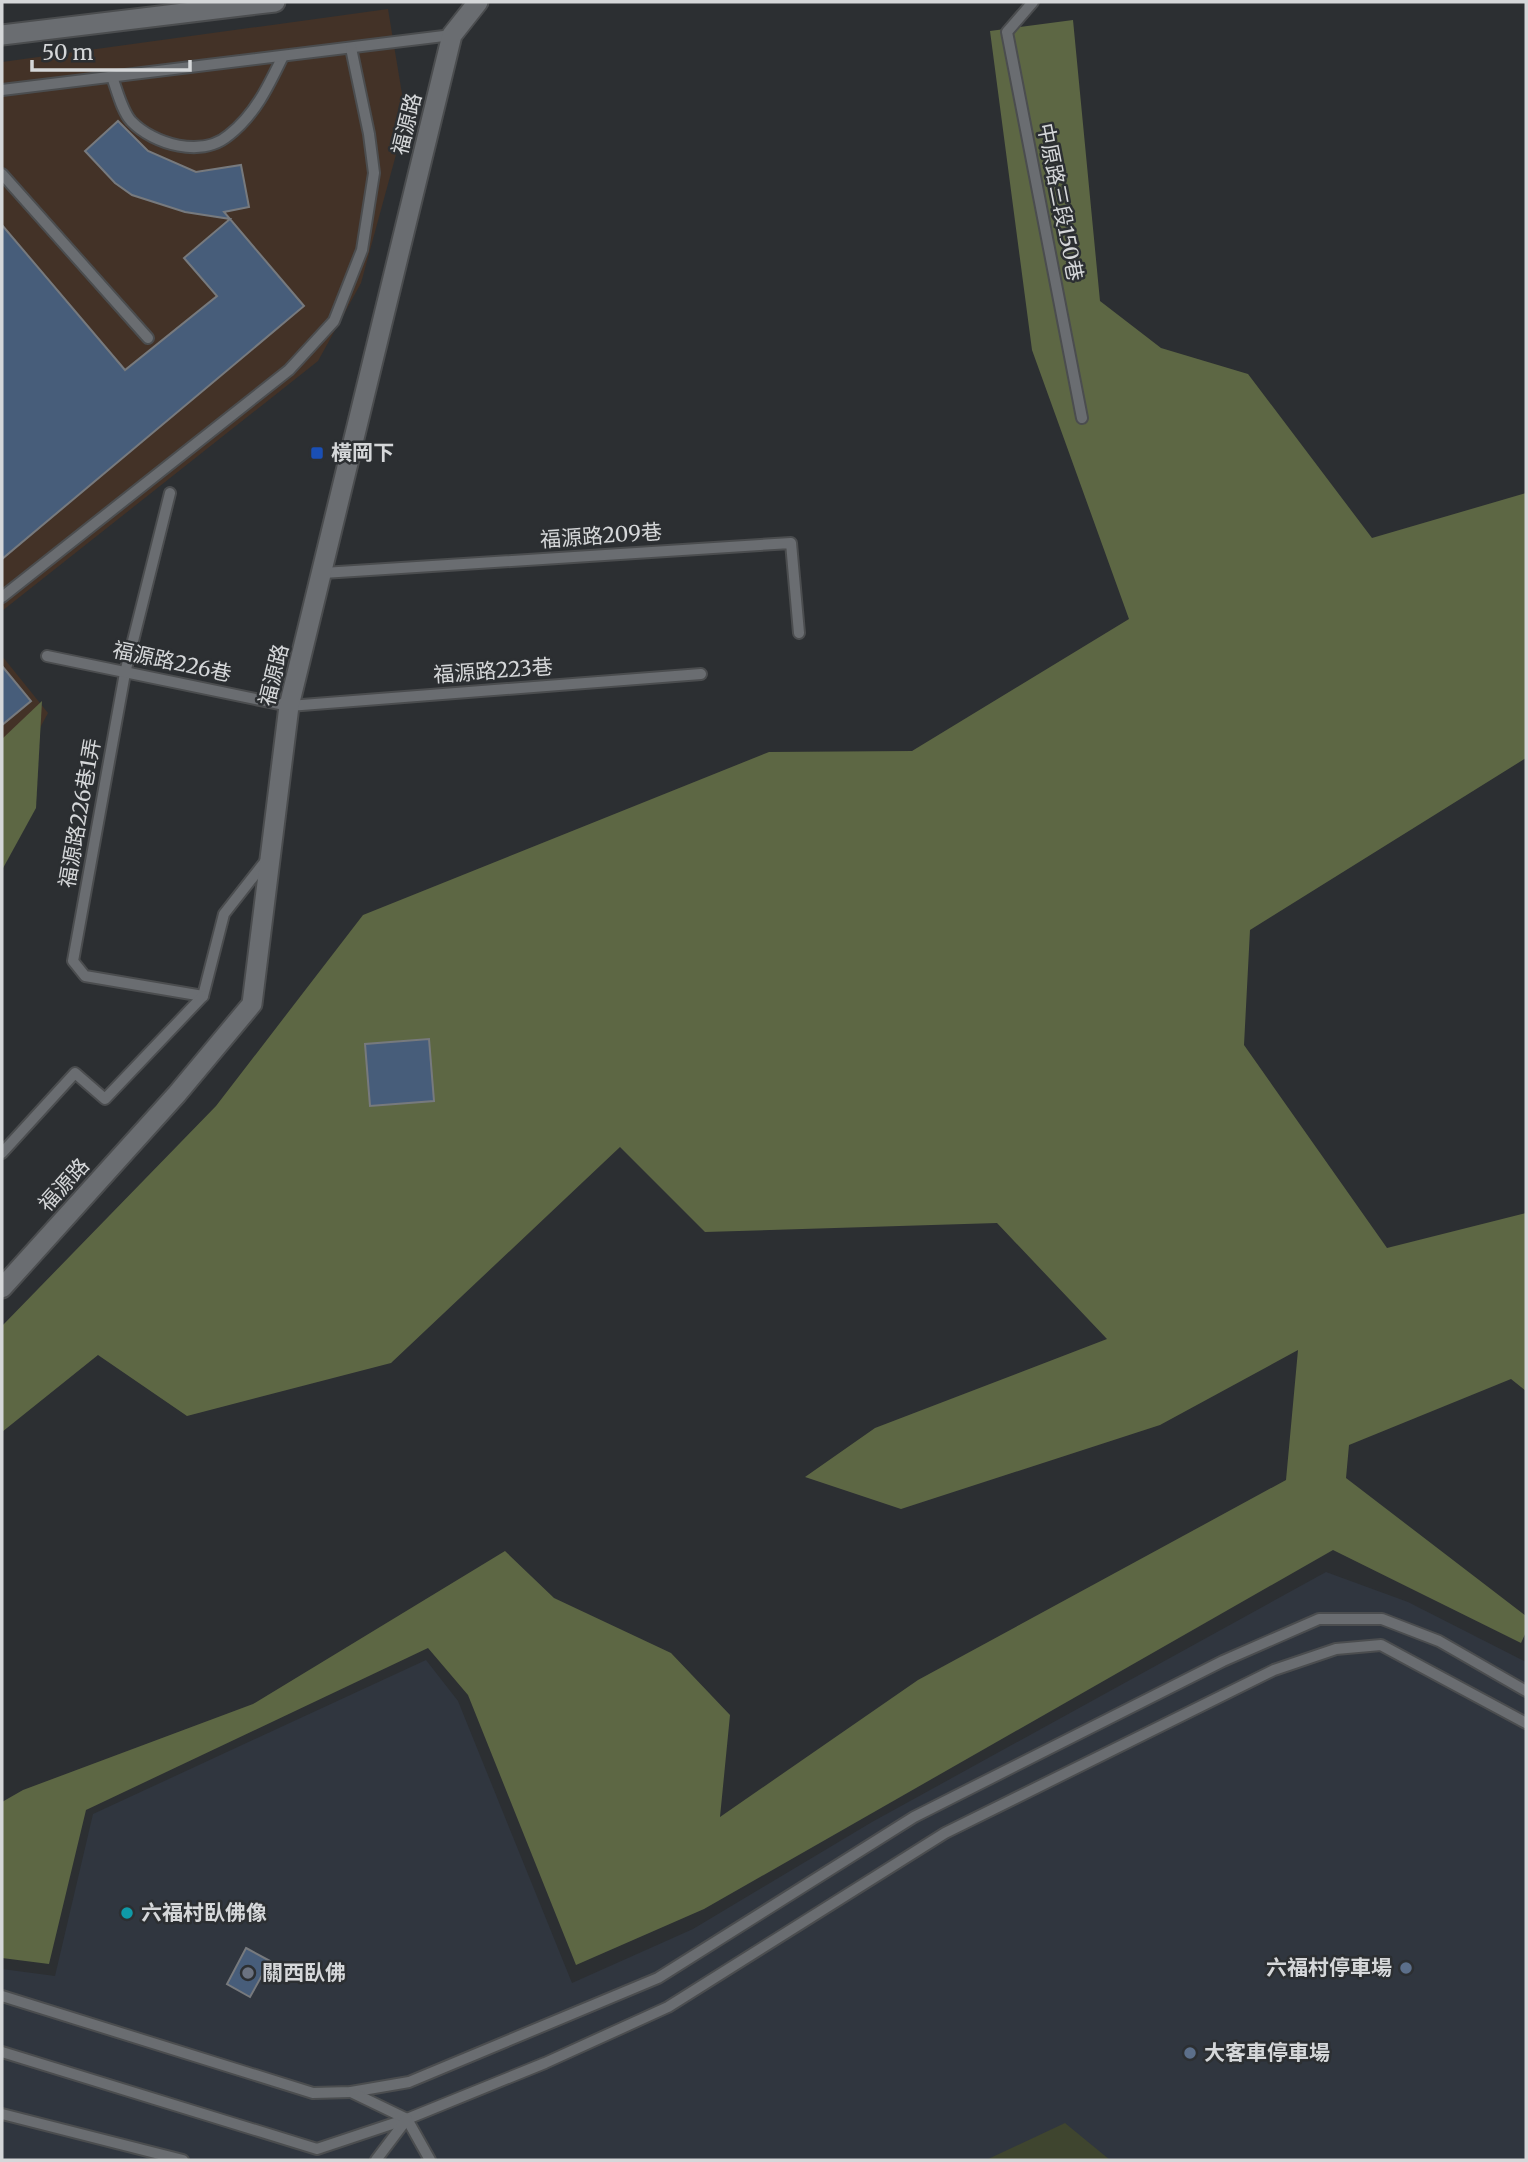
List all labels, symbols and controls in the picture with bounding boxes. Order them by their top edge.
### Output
scale bar [32,28,189,72]
text: 50 m [42,39,93,66]
street label: 福源路 [386,90,427,158]
street label: 中原路三段150巷 [1032,121,1089,283]
place label: 橫岡下 [331,439,394,466]
marker: 橫岡下 [309,445,325,461]
street label: 福源路209巷 [539,518,663,553]
street label: 福源路226巷 [110,636,234,687]
street label: 福源路 [253,641,294,709]
street label: 福源路223巷 [432,653,554,688]
street label: 福源路226巷1弄 [53,736,106,890]
street label: 福源路 [33,1152,95,1217]
place label: 六福村臥佛像 [141,1899,267,1926]
marker: 六福村臥佛像 [119,1905,135,1921]
place label: 六福村停車場 [1266,1954,1392,1981]
place label: 關西臥佛 [262,1959,346,1986]
marker: 六福村停車場 [1398,1960,1414,1976]
marker: 關西臥佛 [240,1965,256,1981]
place label: 大客車停車場 [1204,2039,1330,2066]
marker: 大客車停車場 [1182,2045,1198,2061]

